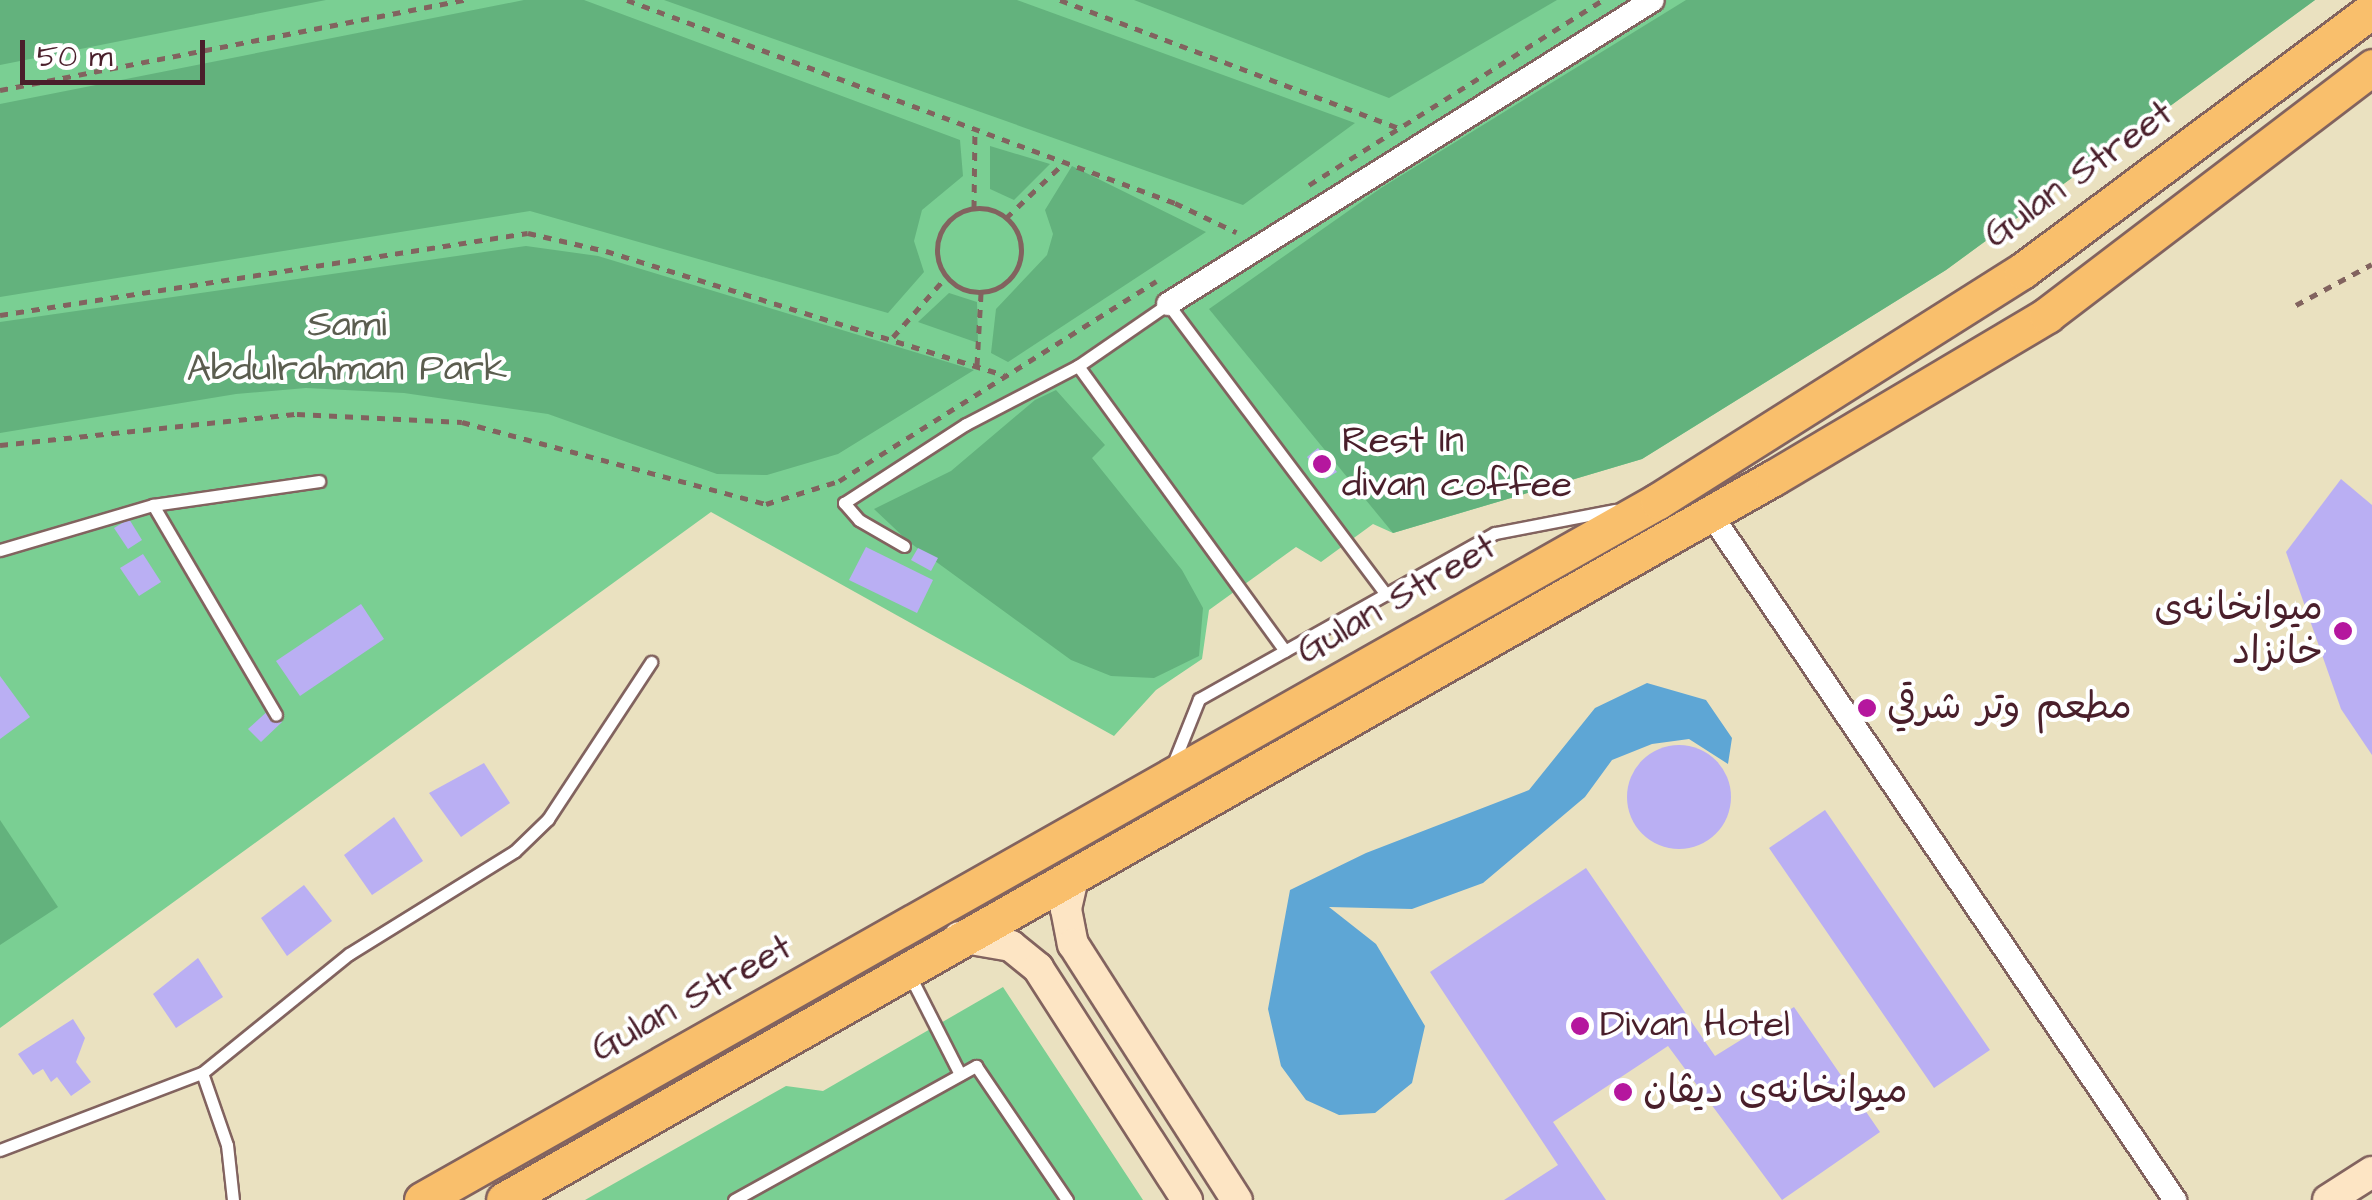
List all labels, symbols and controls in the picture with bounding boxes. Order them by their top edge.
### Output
scale bar [25,20,210,82]
text: 50 m [37,36,113,78]
street label: Gulan Street [1976,91,2182,259]
park label: Sami Abdulrahman Park [187,303,507,392]
place label: Rest In divan coffee [1342,419,1572,508]
marker: Rest In divan coffee [1311,453,1333,475]
street label: Gulan Street [1289,525,1505,675]
place label: میوانخانەی خانزاد [2154,586,2323,676]
marker: میوانخانەی خانزاد [2332,620,2354,642]
place label: مطعم وتر شرقي [1887,685,2132,731]
marker: مطعم وتر شرقي [1856,697,1878,719]
street label: Gulan Street [584,925,800,1073]
place label: Divan Hotel [1600,1003,1790,1049]
marker: Divan Hotel [1569,1015,1591,1037]
place label: میوانخانەی دیڤان [1643,1069,1908,1115]
marker: میوانخانەی دیڤان [1612,1081,1634,1103]

